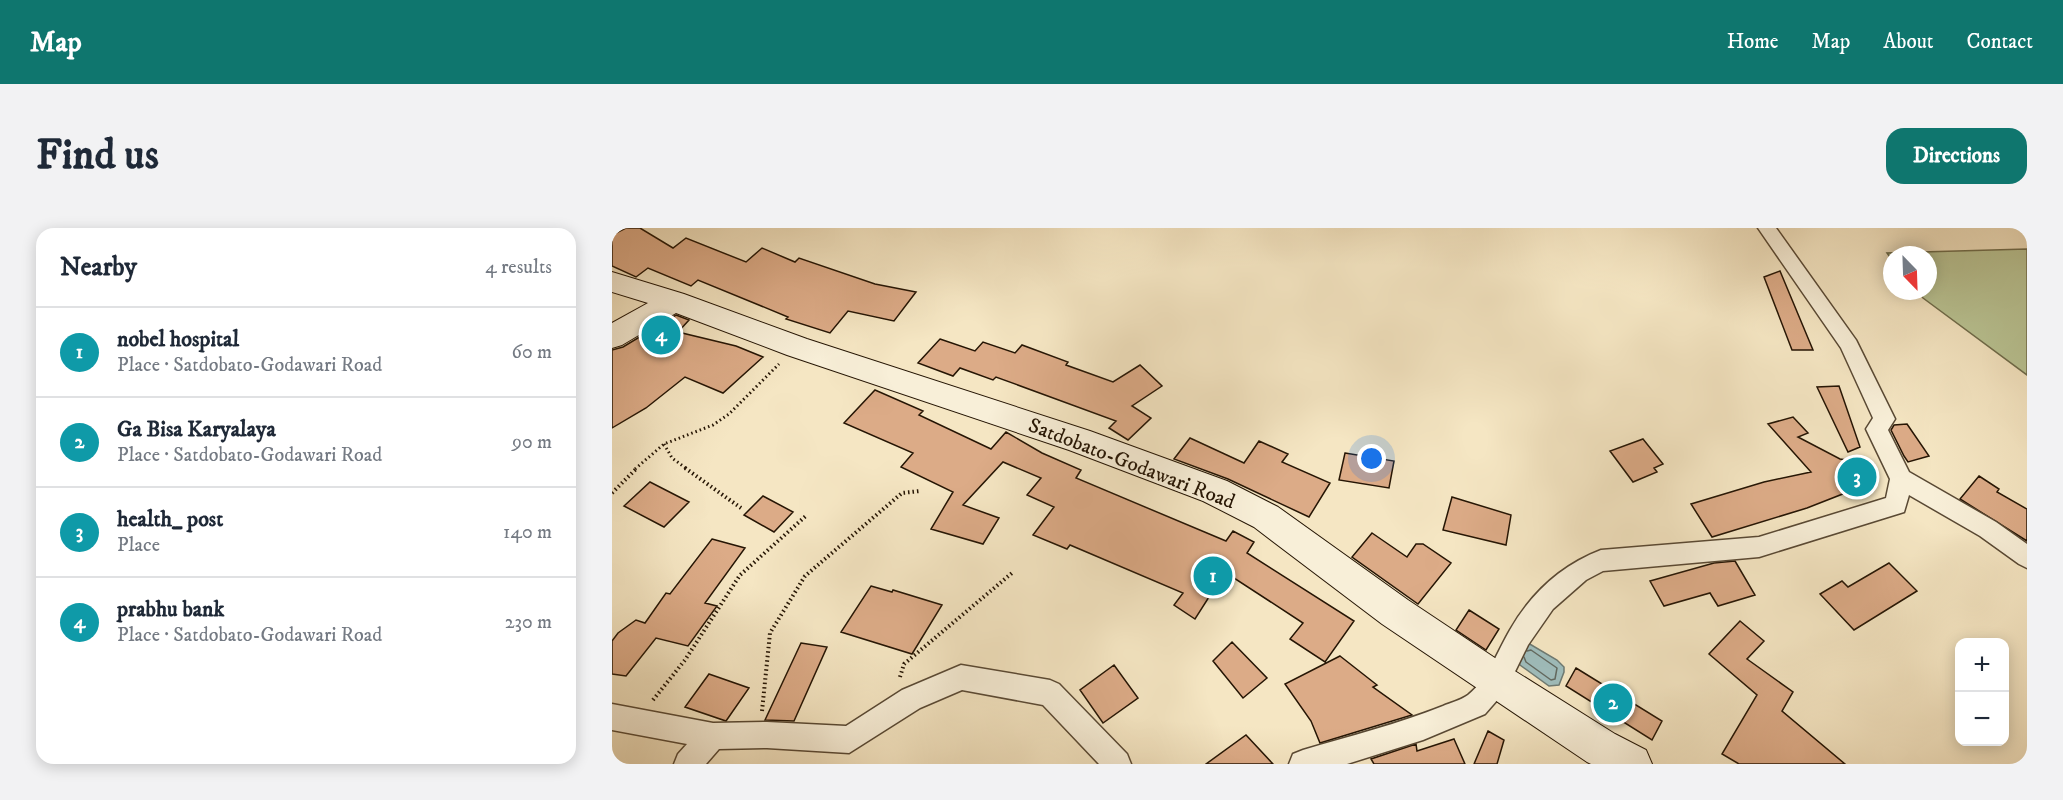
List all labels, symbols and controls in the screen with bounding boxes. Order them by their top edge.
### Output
text: Map [30,25,82,60]
text: Home [1727,29,1779,55]
text: Map [1812,29,1850,55]
text: About [1883,29,1934,55]
text: Contact [1967,29,2033,55]
button: Directions [1886,128,2027,184]
text: Find us [36,130,159,182]
north arrow [1883,246,1937,300]
text: Nearby [60,251,137,284]
text: 4 results [485,255,552,280]
pin: 4 [641,312,680,358]
text: nobel hospital [117,326,239,353]
text: 1 [76,340,83,365]
text: 60 m [512,340,552,365]
text: Place · Satdobato-Godawari Road [117,353,382,378]
street label: Satdobato-Godawari Road [1025,412,1239,516]
text: Ga Bisa Karyalaya [117,416,276,443]
text: 2 [75,430,84,455]
text: 90 m [512,430,552,455]
text: Place · Satdobato-Godawari Road [117,443,382,468]
your location [1357,444,1386,473]
pin: 3 [1838,454,1876,500]
text: health_ post [117,506,223,533]
text: 3 [76,520,83,545]
text: 140 m [503,520,552,545]
text: Place [117,533,160,558]
pin: 1 [1194,554,1232,598]
text: prabhu bank [117,596,224,623]
text: 4 [74,610,85,635]
text: 230 m [505,610,552,635]
text: Place · Satdobato-Godawari Road [117,623,382,648]
map controls [1955,638,2009,746]
button: + [1955,638,2009,692]
pin: 2 [1594,680,1632,726]
button: − [1955,692,2009,746]

